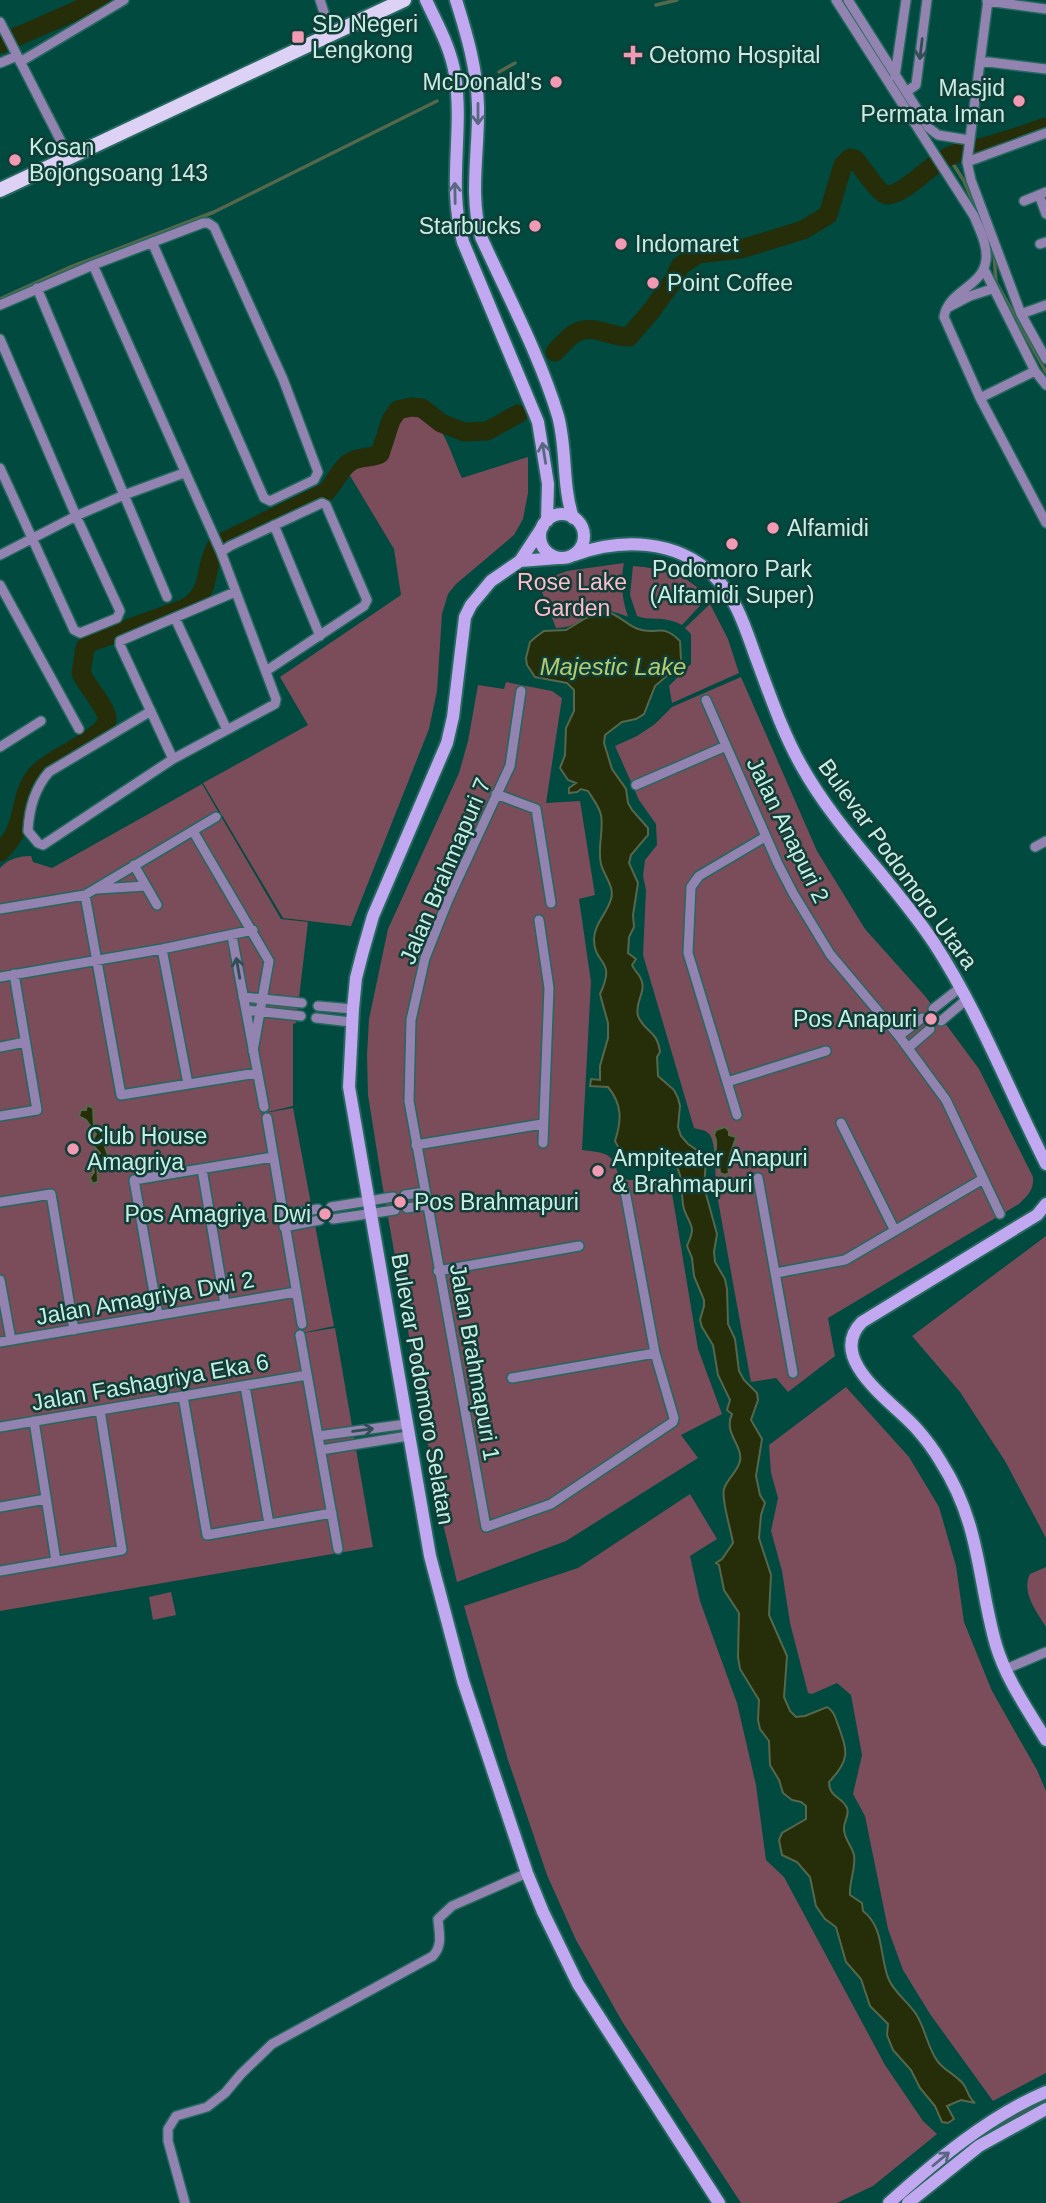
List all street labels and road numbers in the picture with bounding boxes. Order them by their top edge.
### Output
street label: Jalan Anapuri 2 [742,753,834,907]
street label: Bulevar Podomoro Utara [813,754,983,974]
street label: Jalan Brahmapuri 7 [394,774,496,968]
street label: Bulevar Podomoro Selatan [386,1251,460,1527]
street label: Jalan Brahmapuri 1 [445,1262,505,1462]
street label: Jalan Amagriya Dwi 2 [34,1266,256,1330]
street label: Jalan Fashagriya Eka 6 [29,1348,271,1416]

